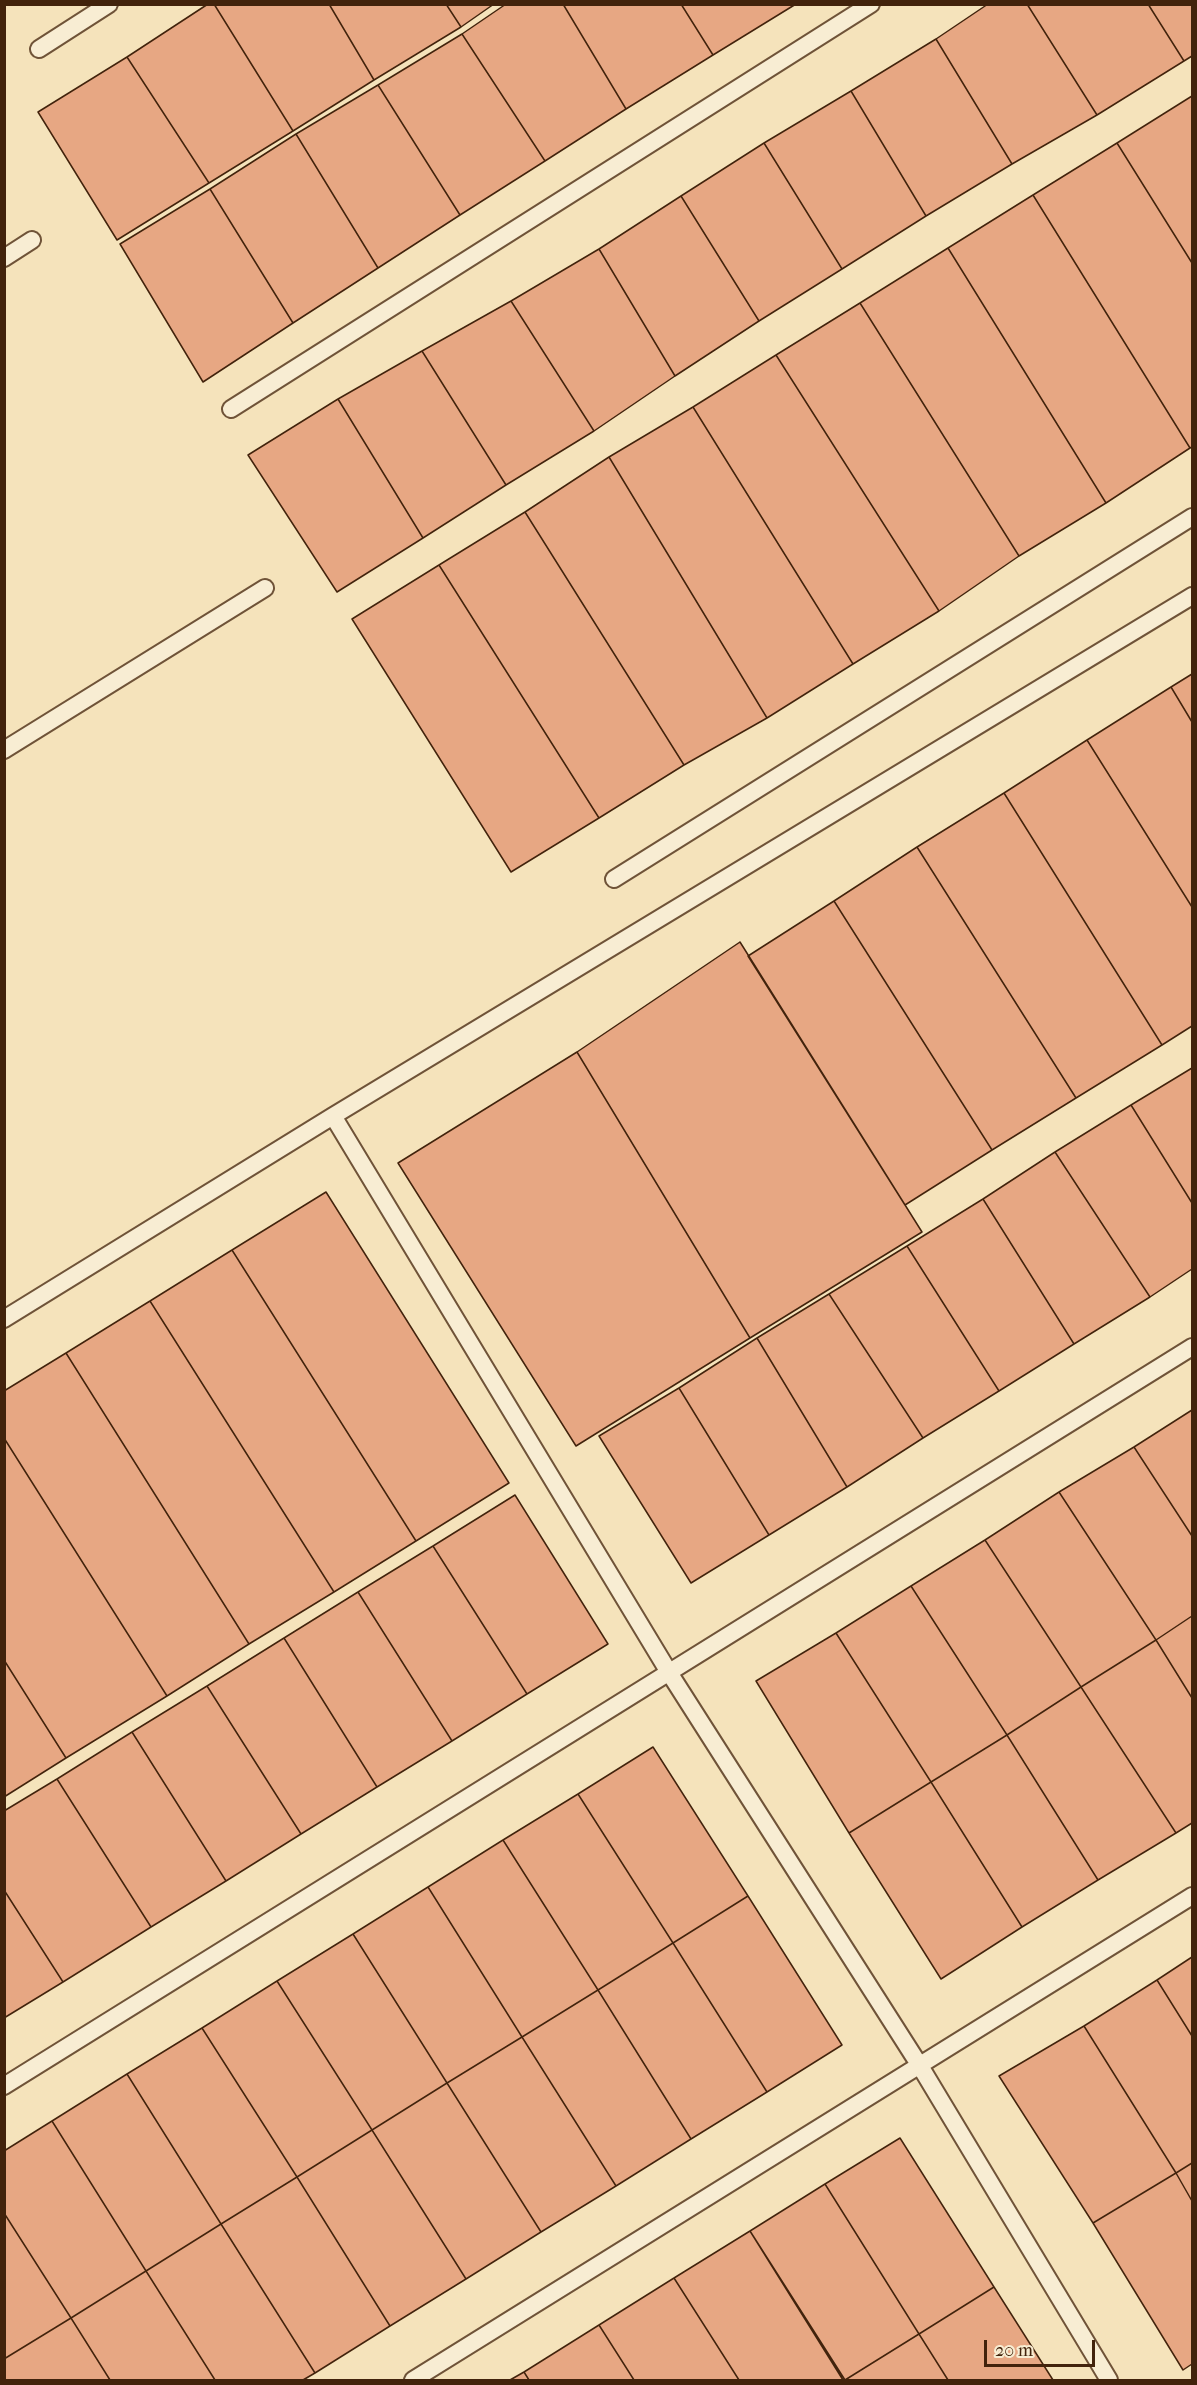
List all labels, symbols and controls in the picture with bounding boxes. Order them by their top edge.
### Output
scale bar [987,2328,1098,2366]
text: 20 m [995,2340,1033,2361]

